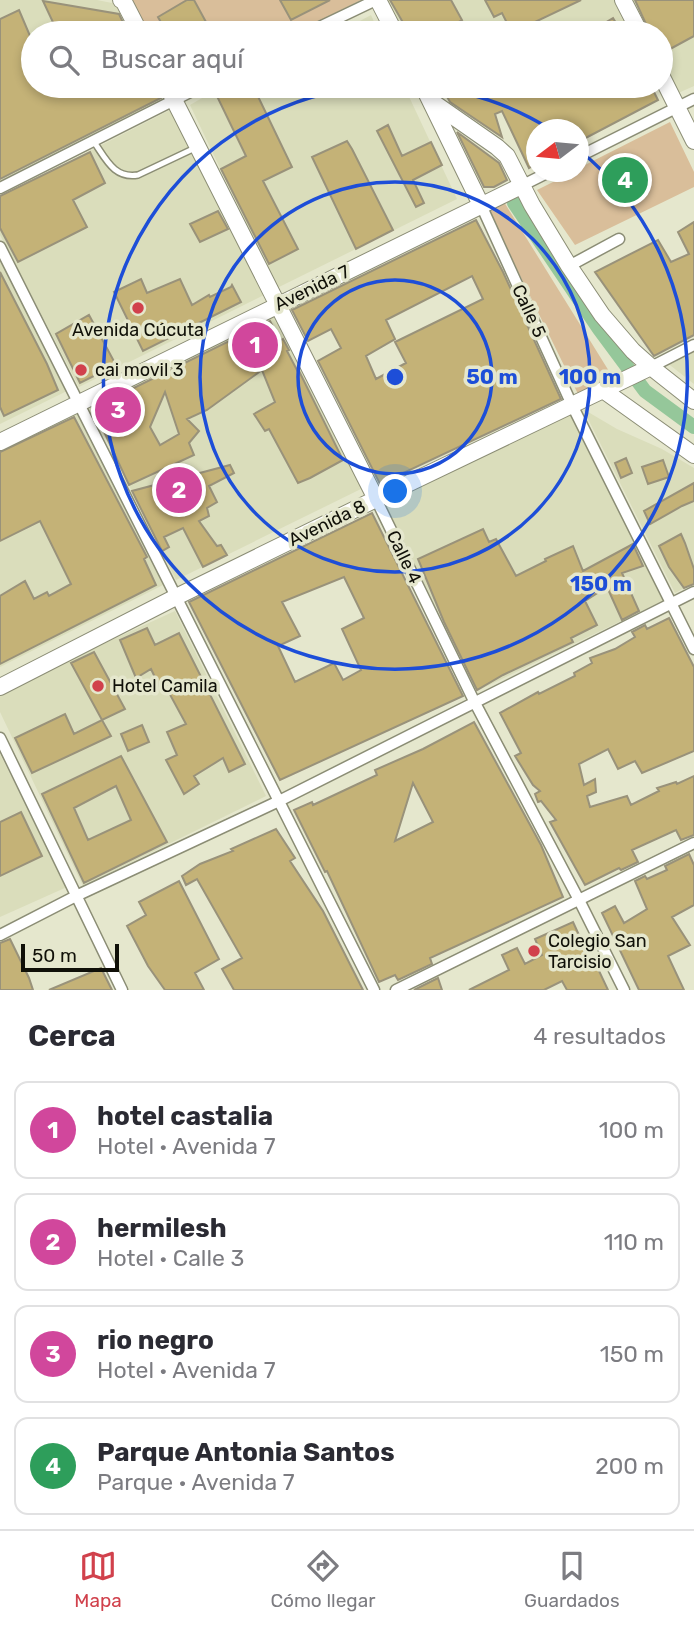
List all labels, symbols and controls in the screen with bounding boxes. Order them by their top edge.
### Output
search box [21,21,673,98]
icon: search [45,41,83,79]
text: Buscar aquí [101,44,243,75]
north arrow [526,119,589,182]
pin: 4 [602,154,648,206]
street label: Avenida 7 [271,260,353,316]
street label: Calle 5 [507,281,551,341]
marker: Avenida Cúcuta [130,300,146,316]
place label: Avenida Cúcuta [72,319,204,341]
pin: 1 [232,319,278,371]
place label: cai movil 3 [95,359,184,381]
marker: cai movil 3 [73,362,89,378]
text: 50 m [466,364,518,389]
text: 100 m [559,364,621,389]
centre of rings [383,365,407,389]
pin: 3 [95,384,141,436]
pin: 2 [156,464,202,516]
your location [378,474,412,508]
street label: Avenida 8 [285,495,369,551]
street label: Calle 4 [382,527,426,587]
text: 150 m [570,571,632,596]
place label: Hotel Camila [112,675,218,697]
marker: Hotel Camila [90,678,106,694]
place label: Colegio San Tarcisio [548,930,647,973]
scale bar [21,941,119,973]
marker: Colegio San Tarcisio [526,943,542,959]
text: 50 m [32,944,77,967]
text: Cerca [28,1018,116,1054]
text: 4 resultados [533,1022,666,1050]
text: hotel castalia [97,1101,273,1132]
text: 1 [47,1116,59,1144]
text: 100 m [599,1116,664,1144]
text: Hotel · Avenida 7 [97,1132,275,1160]
text: hermilesh [97,1213,227,1244]
text: 2 [46,1228,60,1256]
text: 110 m [604,1228,664,1256]
text: Hotel · Calle 3 [97,1244,244,1272]
text: rio negro [97,1325,214,1356]
text: 3 [45,1340,61,1368]
text: 150 m [600,1340,664,1368]
text: Hotel · Avenida 7 [97,1356,275,1384]
text: Parque Antonia Santos [97,1437,395,1468]
text: 4 [45,1452,61,1480]
text: 200 m [595,1452,664,1480]
text: Parque · Avenida 7 [97,1468,295,1496]
tab: Mapa [74,1547,122,1612]
tab: Cómo llegar [270,1547,375,1612]
tab: Guardados [524,1547,620,1612]

